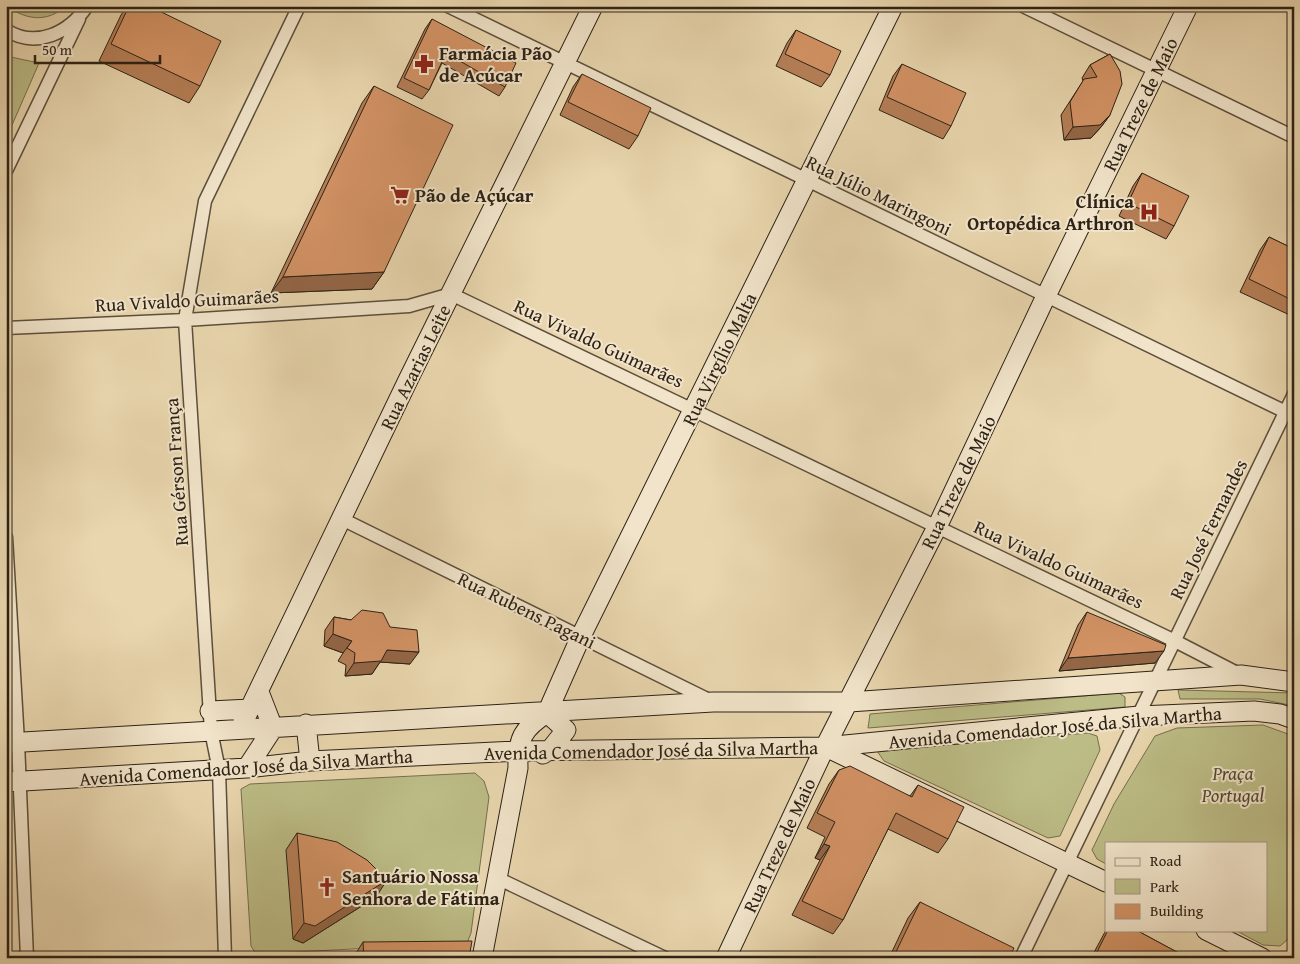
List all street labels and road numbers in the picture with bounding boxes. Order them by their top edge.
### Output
street label: Rua Treze de Maio [1095,32,1185,176]
street label: Rua Júlio Maringoni [802,148,956,242]
street label: Rua Vivaldo Guimarães [94,281,280,319]
street label: Rua Virgílio Malta [675,288,763,430]
street label: Rua Vivaldo Guimarães [510,291,688,395]
street label: Rua Azarias Leite [373,300,457,434]
street label: Rua Gérson França [157,397,195,547]
street label: Rua Treze de Maio [913,410,1003,554]
street label: Rua José Fernandes [1162,454,1254,604]
street label: Rua Vivaldo Guimarães [970,512,1148,616]
street label: Rua Rubens Pagani [453,564,601,656]
street label: Avenida Comendador José da Silva Martha [887,698,1223,756]
street label: Avenida Comendador José da Silva Martha [484,733,818,767]
street label: Avenida Comendador José da Silva Martha [78,741,414,793]
street label: Rua Treze de Maio [736,773,822,917]

